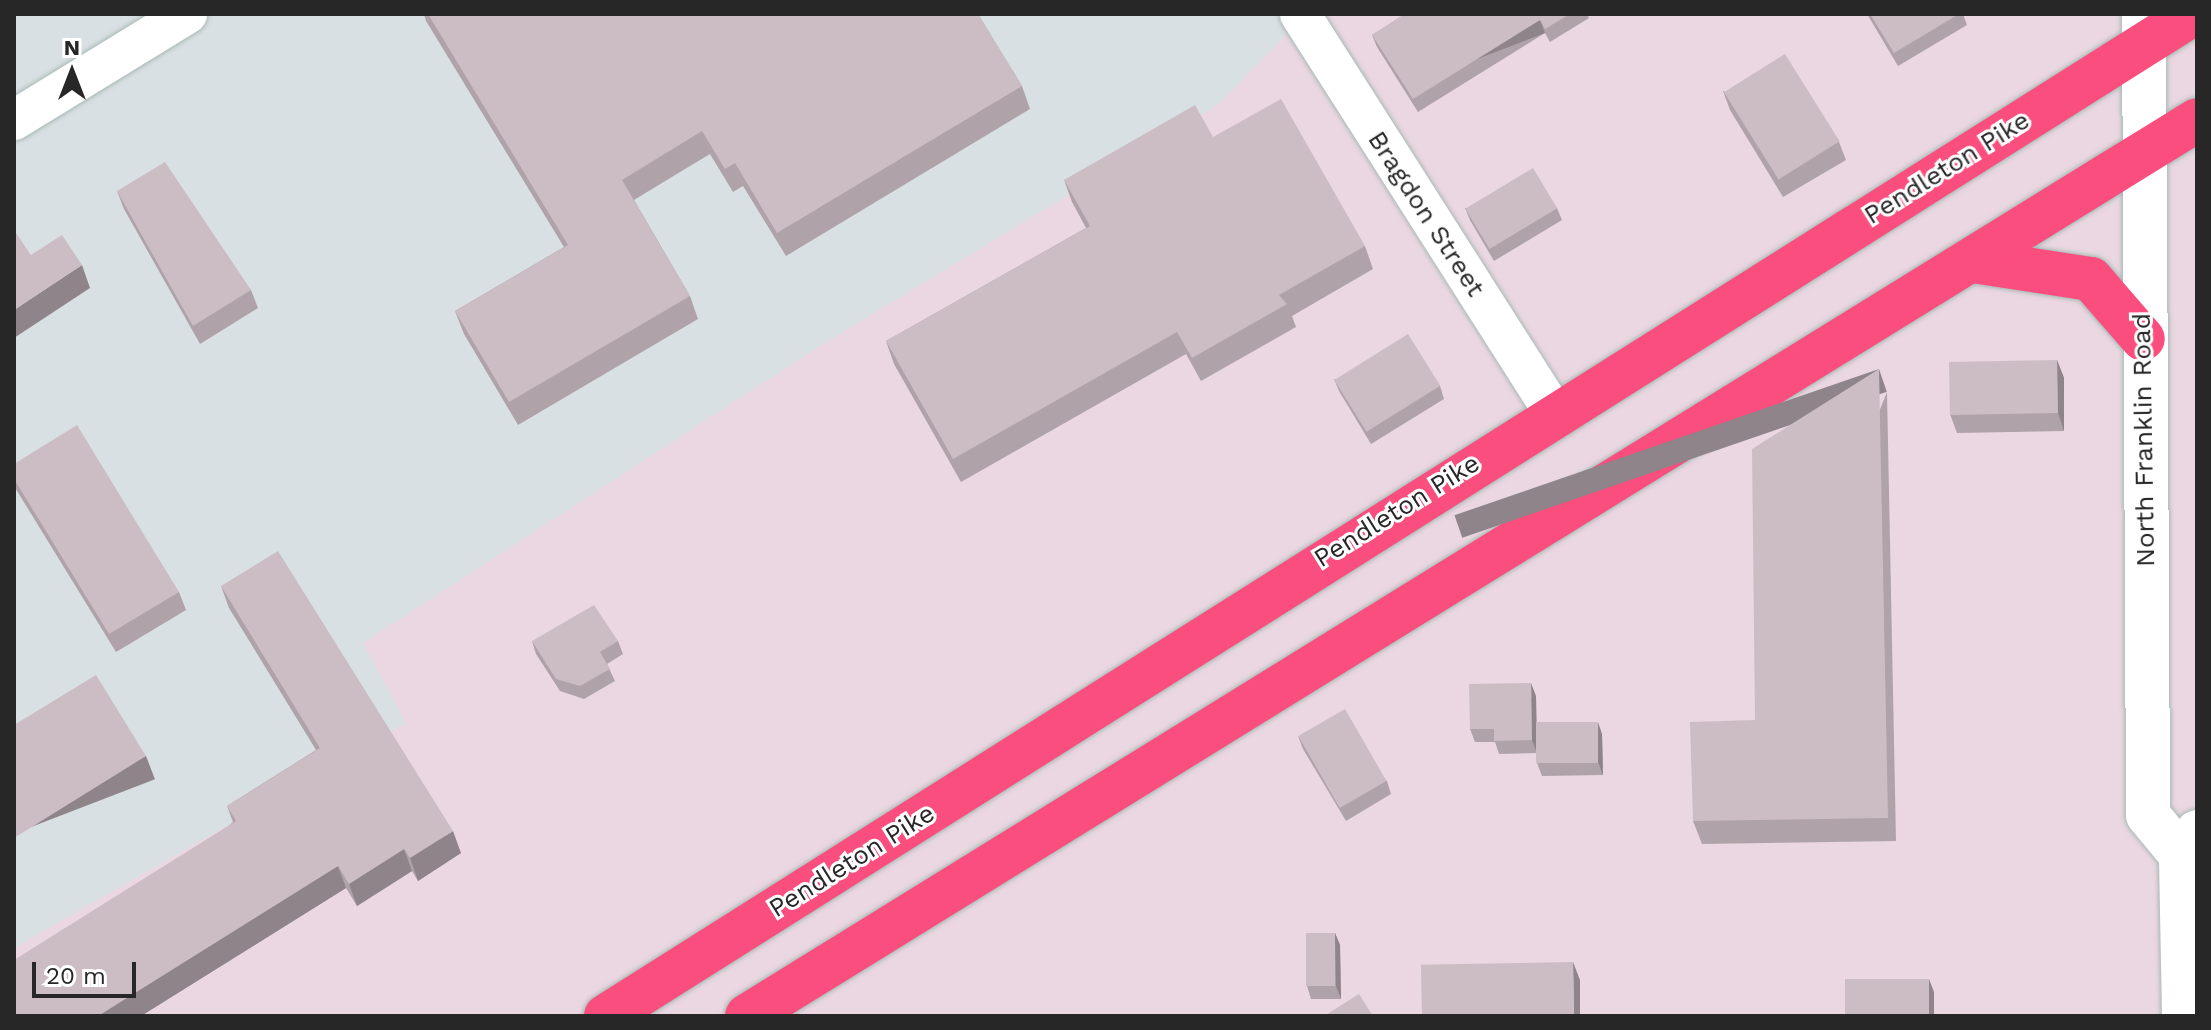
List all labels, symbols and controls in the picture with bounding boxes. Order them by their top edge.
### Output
north arrow [32,32,112,112]
text: N [64,35,80,60]
street label: Pendleton Pike [1859,105,2035,231]
street label: Bragdon Street [1361,125,1491,303]
street label: North Franklin Road [2126,313,2162,567]
street label: Pendleton Pike [1309,448,1485,574]
street label: Pendleton Pike [764,798,940,924]
scale bar [36,946,140,996]
text: 20 m [46,962,106,990]

